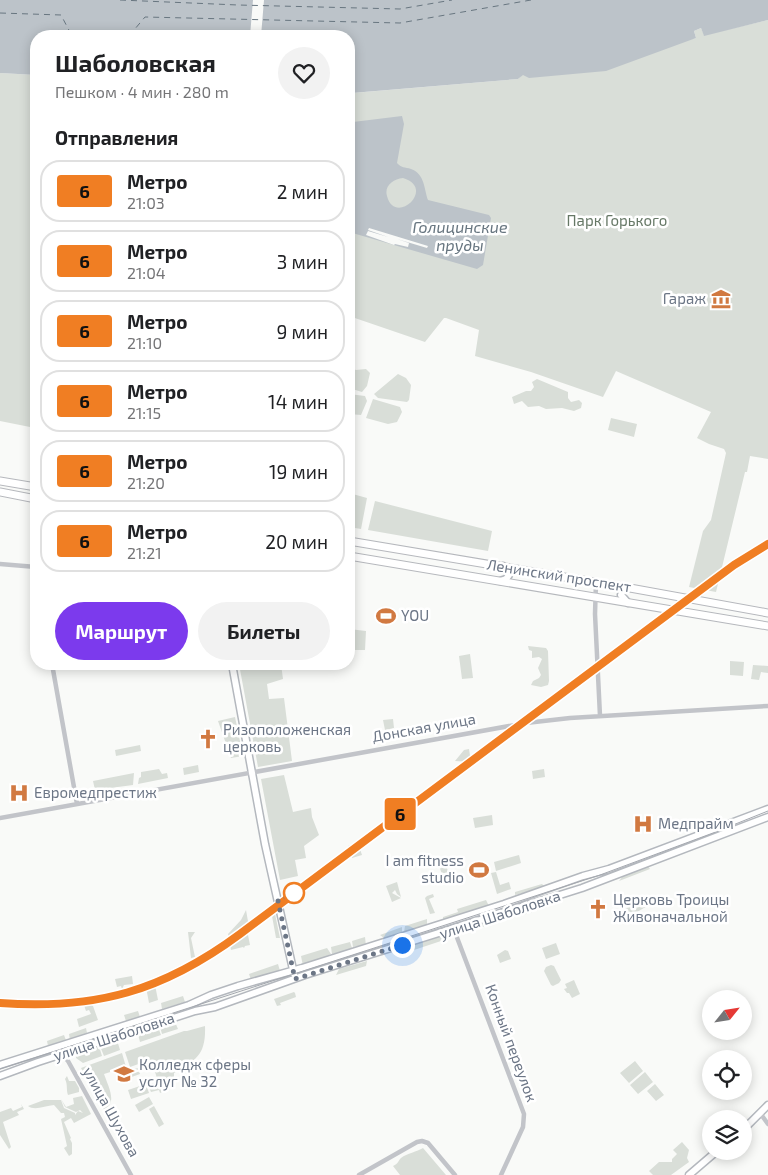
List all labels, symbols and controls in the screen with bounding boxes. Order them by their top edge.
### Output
button: heart [278,47,330,99]
text: Шаболовская [55,48,216,77]
text: Пешком · 4 мин · 280 m [55,82,229,101]
text: Отправления [55,126,178,149]
text: Метро [127,170,187,193]
text: 6 [79,180,90,202]
text: 2 мин [277,180,328,203]
text: 21:03 [127,193,165,212]
park label: Парк Горького [567,211,667,229]
water label: Голицинские пруды [412,217,508,254]
text: Метро [127,240,187,263]
text: 6 [79,250,90,272]
text: 3 мин [277,250,328,273]
text: 21:04 [127,263,166,282]
museum icon: Гараж [710,288,732,310]
place label: Гараж [663,289,706,307]
text: Метро [127,310,187,333]
text: 6 [79,320,90,342]
text: 9 мин [276,320,328,343]
text: 21:10 [127,333,162,352]
text: Метро [127,380,187,403]
text: 6 [79,390,90,412]
text: 14 мин [268,390,328,413]
text: 21:15 [127,403,161,422]
text: Метро [127,450,187,473]
text: 6 [79,460,90,482]
text: 19 мин [269,460,328,483]
text: 21:20 [127,473,165,492]
text: Метро [127,520,187,543]
text: 6 [79,530,90,552]
text: 20 мин [265,530,328,553]
text: 21:21 [127,543,162,562]
street label: Ленинский проспект [486,555,633,595]
button: Маршрут [55,602,188,660]
button: Билеты [198,602,330,660]
sports icon: YOU [375,605,397,627]
place label: YOU [401,606,429,624]
street label: Донская улица [371,709,477,746]
place label: Ризоположенская церковь [223,720,351,755]
church icon: Ризоположенская церковь [197,728,219,750]
hospital icon: Евромедпрестиж [8,782,30,804]
place label: Евромедпрестиж [34,783,157,801]
line badge: 6 [384,798,416,830]
text: 6 [395,803,405,825]
hospital icon: Медпрайм [632,813,654,835]
place label: Медпрайм [658,814,734,832]
place label: I am fitness studio [385,851,464,886]
sports icon: I am fitness studio [468,859,490,881]
unlabelled marker [283,882,305,904]
street label: улица Шаболовка [437,886,563,943]
place label: Церковь Троицы Живоначальной [613,890,729,925]
church icon: Церковь Троицы Живоначальной [587,898,609,920]
your location [390,933,415,958]
street label: Конный переулок [481,981,542,1104]
north arrow [702,990,752,1040]
map controls [702,990,752,1160]
street label: улица Шаболовка [51,1008,177,1065]
button: locate [702,1050,752,1100]
place label: Колледж сферы услуг № 32 [139,1055,251,1091]
street label: улица Шухова [79,1063,144,1160]
school or university icon: Колледж сферы услуг № 32 [113,1063,135,1085]
button: layers [702,1110,752,1160]

